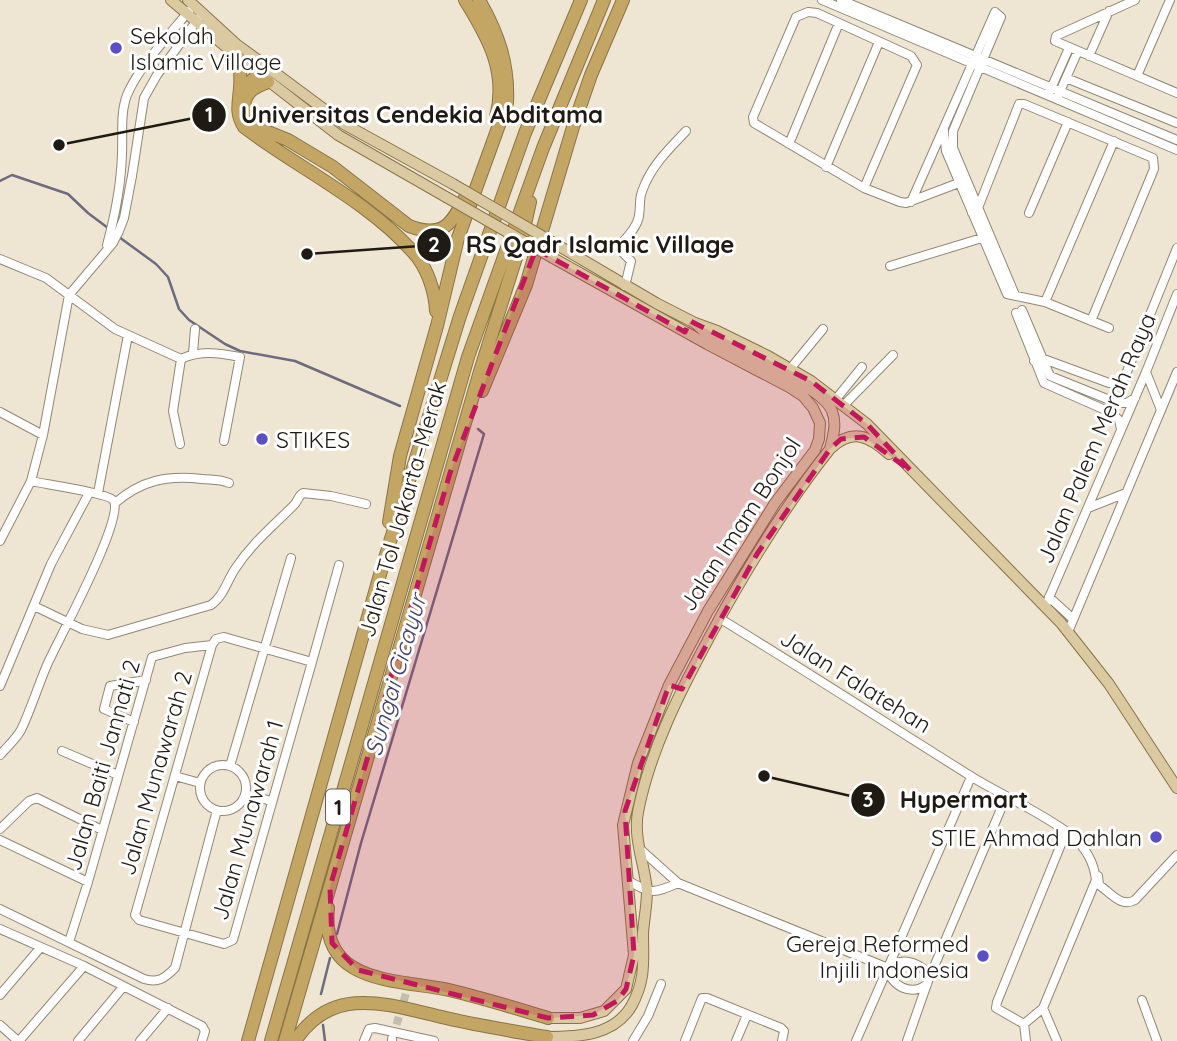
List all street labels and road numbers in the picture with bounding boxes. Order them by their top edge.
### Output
street label: Jalan Palem Merah Raya [1030,308,1162,568]
street label: Jalan Tol Jakarta–Merak [352,378,452,640]
street label: Jalan Imam Bonjol [673,432,807,616]
street label: Jalan Falatehan [775,623,937,739]
street label: Jalan Baiti Jannati 2 [58,656,146,874]
street label: Jalan Munawarah 2 [112,668,198,878]
street label: Jalan Munawarah 1 [205,717,289,923]
road number: 1 [326,790,350,824]

